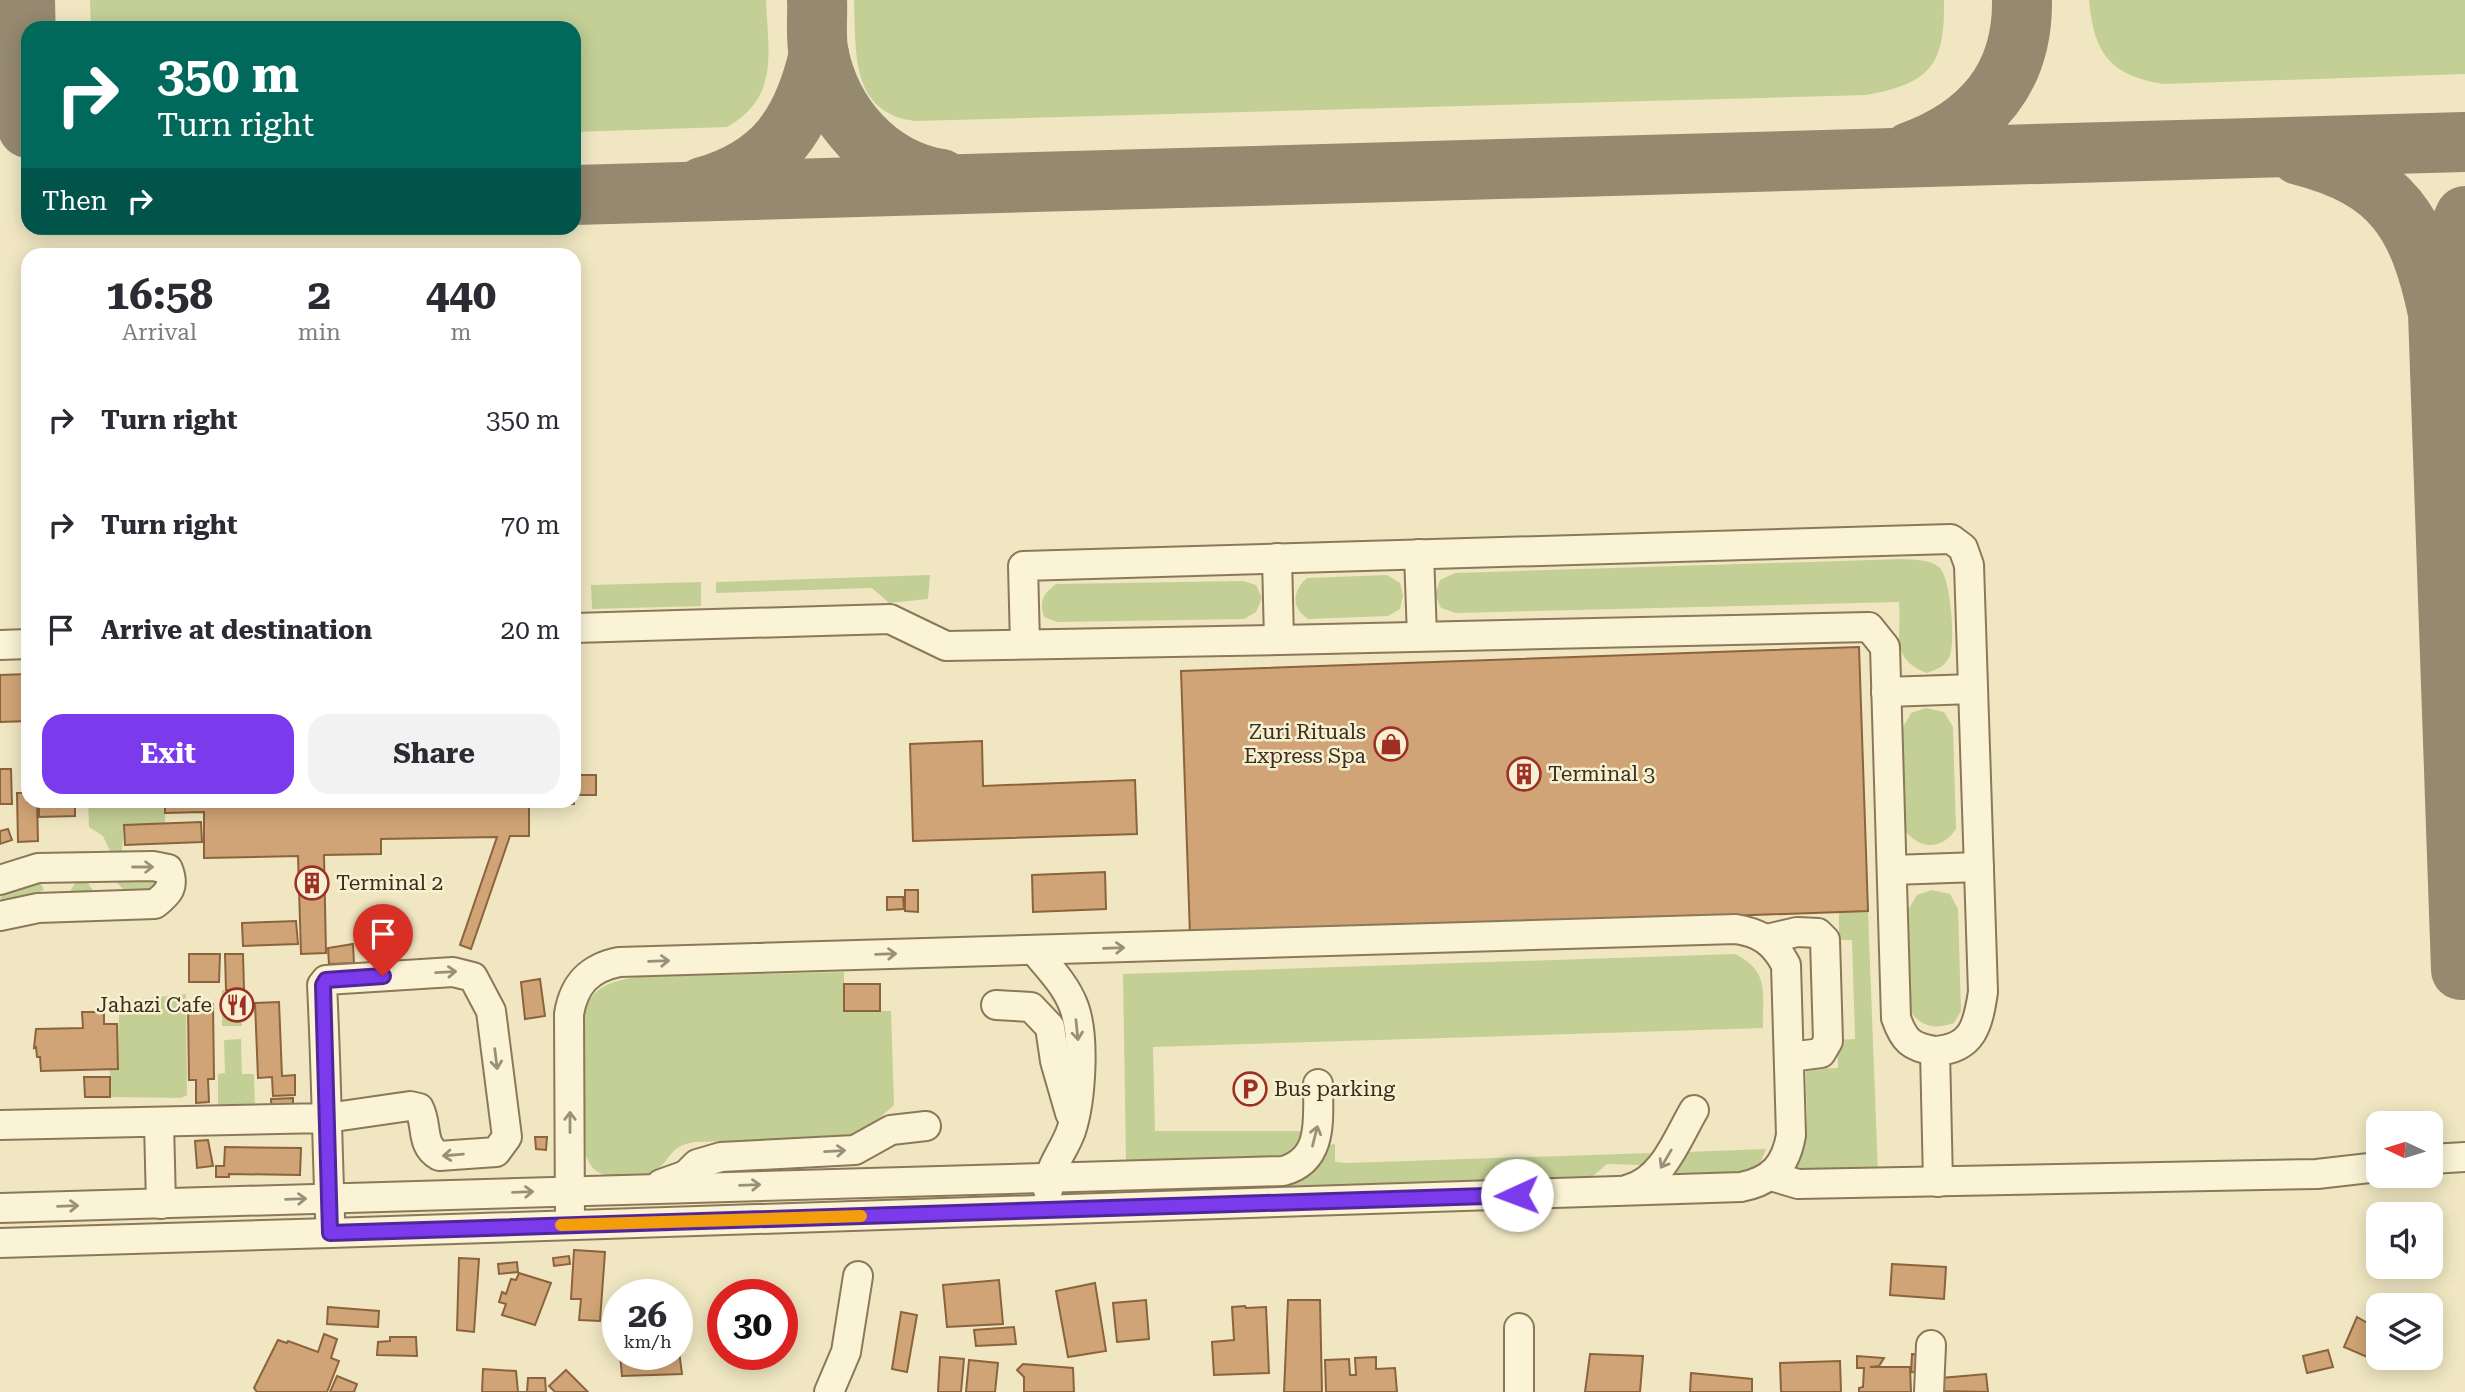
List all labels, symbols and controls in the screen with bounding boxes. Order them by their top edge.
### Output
text: 350 m [157,47,299,104]
icon: right [42,49,133,140]
text: Turn right [157,106,314,144]
icon: right [121,182,159,220]
text: Then [42,186,107,216]
text: 16:58 [106,270,213,319]
text: 2 [308,270,331,319]
text: 440 [426,270,496,319]
text: Arrival [122,319,197,346]
text: min [298,319,341,346]
text: m [450,319,471,346]
icon: right [42,401,80,439]
text: Turn right [101,405,237,435]
text: 350 m [486,405,560,435]
icon: right [42,506,80,544]
text: Turn right [101,510,237,540]
text: 70 m [501,510,560,540]
icon: arrive [42,611,80,649]
text: Arrive at destination [101,615,372,645]
text: 20 m [501,615,560,645]
button: Exit [42,714,294,794]
button: Share [308,714,560,794]
place label: Zuri Rituals Express Spa [1244,720,1367,768]
shop icon: Zuri Rituals Express Spa [1372,725,1410,763]
building icon: Terminal 3 [1505,755,1543,793]
place label: Terminal 3 [1548,762,1655,786]
one-way arrow [132,860,155,874]
building icon: Terminal 2 [293,864,331,902]
place label: Terminal 2 [336,871,443,895]
pin [353,904,413,976]
icon: arrive [364,915,402,953]
one-way arrow [1102,941,1125,954]
one-way arrow [875,948,898,961]
one-way arrow [647,954,670,968]
one-way arrow [434,966,457,979]
restaurant icon: Jahazi Cafe [218,986,256,1024]
place label: Jahazi Cafe [96,993,212,1017]
one-way arrow [1070,1018,1083,1040]
one-way arrow [490,1047,503,1069]
parking icon: Bus parking [1231,1070,1269,1108]
place label: Bus parking [1274,1077,1395,1101]
one-way arrow [563,1111,577,1134]
north arrow [2366,1111,2443,1188]
map controls [2366,1111,2443,1370]
one-way arrow [1309,1125,1322,1148]
one-way arrow [823,1145,846,1158]
one-way arrow [442,1149,465,1162]
one-way arrow [1658,1149,1672,1169]
position arrow [1480,1158,1554,1232]
one-way arrow [739,1179,762,1192]
one-way arrow [511,1185,534,1199]
one-way arrow [284,1193,307,1206]
one-way arrow [56,1199,79,1213]
button: sound [2366,1202,2443,1279]
speed limit sign: 30 [707,1279,798,1370]
button: layers [2366,1293,2443,1370]
text: 26 [628,1295,667,1336]
text: km/h [623,1331,672,1352]

